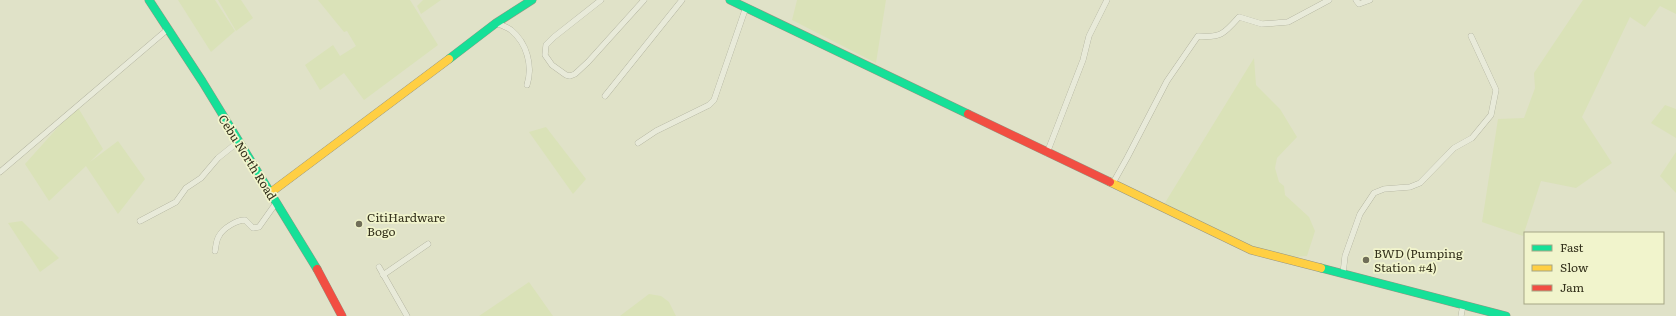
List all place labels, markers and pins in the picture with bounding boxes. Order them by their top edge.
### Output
place label: CitiHardware Bogo [367,208,445,240]
marker: CitiHardware Bogo [354,219,364,229]
place label: BWD (Pumping Station #4) [1374,244,1463,276]
marker: BWD (Pumping Station #4) [1361,255,1371,265]

